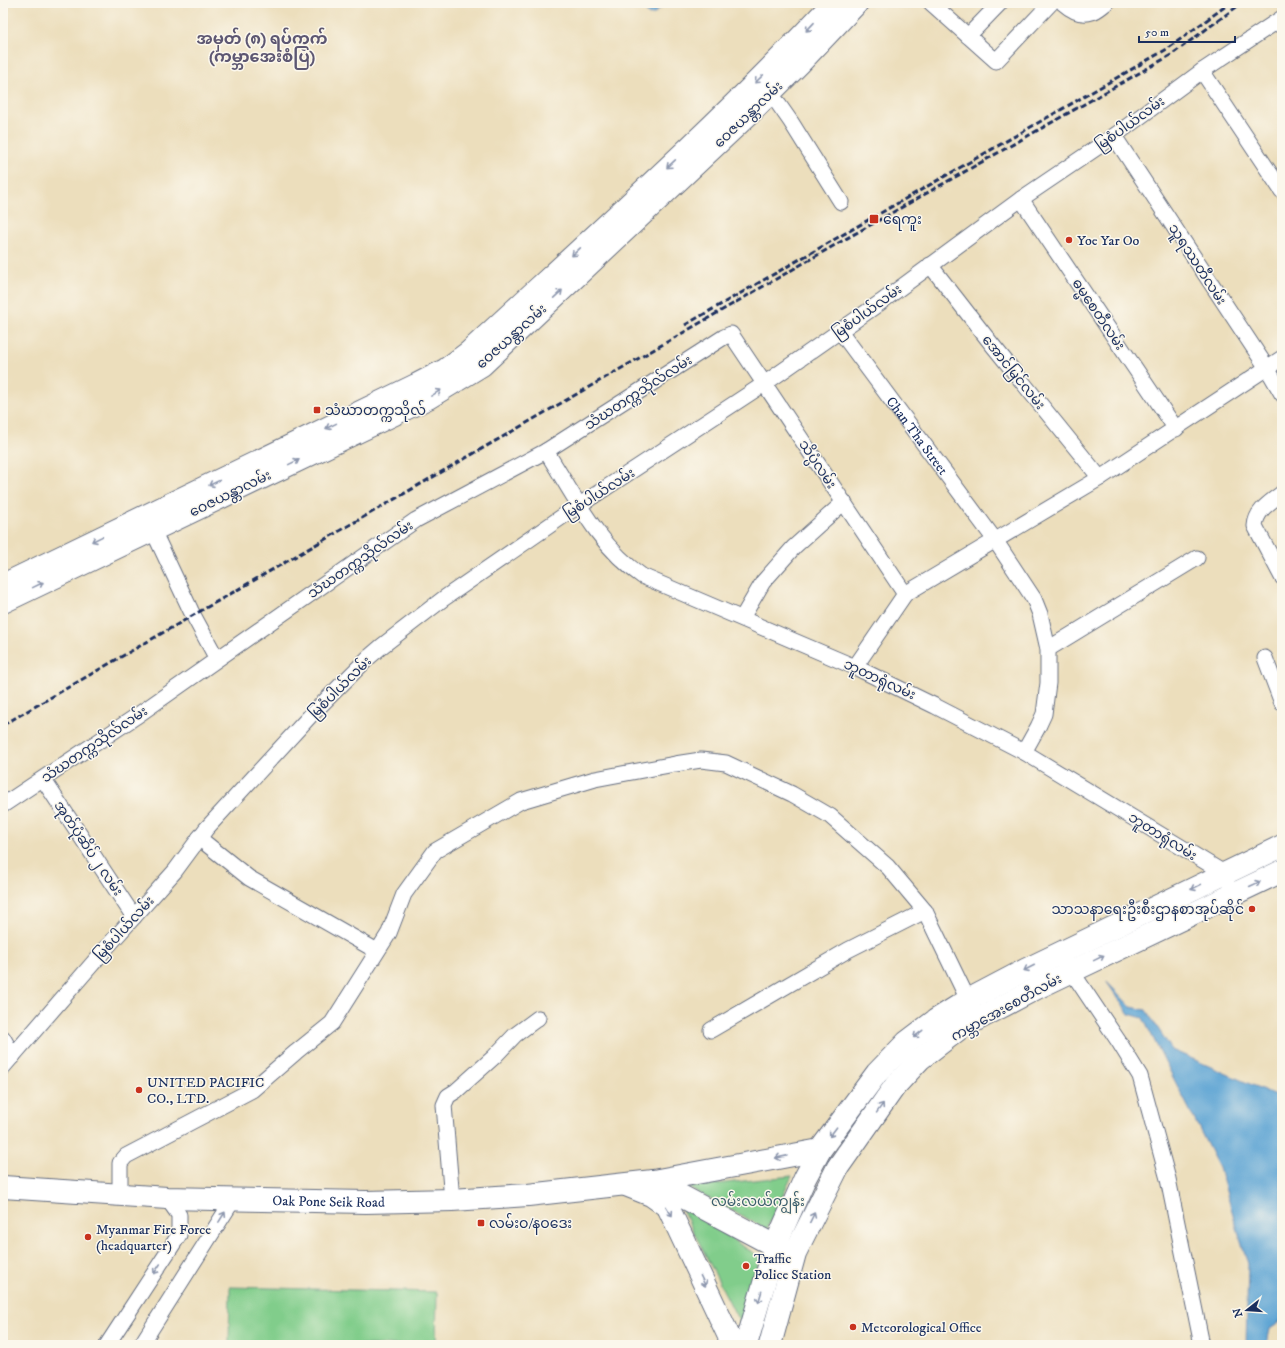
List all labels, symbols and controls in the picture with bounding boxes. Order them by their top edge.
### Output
scale bar [1139,18,1235,44]
one-way arrow [805,22,815,32]
text: 50 m [1145,25,1169,40]
district label: အမှတ် (၈) ရပ်ကွက် (ကမ္ဘာအေးစံပြ) [196,27,328,70]
one-way arrow [754,74,764,84]
street label: ဝေဇယန္တာလမ်း [709,76,788,153]
street label: မြစံပါယ်လမ်း [1091,91,1170,157]
one-way arrow [666,159,676,169]
place label: ရေကူး [883,211,922,231]
marker: ရေကူး [868,213,880,225]
street label: သူရဿတီလမ်း [1162,219,1232,310]
place label: Yoe Yar Oo [1077,232,1140,250]
marker: Yoe Yar Oo [1064,235,1074,245]
one-way arrow [571,248,581,257]
street label: ဓမ္မစေတီလမ်း [1066,274,1130,355]
street label: မြစံပါယ်လမ်း [828,279,907,345]
one-way arrow [553,289,563,298]
street label: ဝေဇယန္တာလမ်း [471,299,552,375]
street label: အောင်မြင်လမ်း [976,330,1050,415]
street label: သံဃတက္ကသိုလ်လမ်း [580,350,697,436]
one-way arrow [430,388,442,396]
street label: Chan Tha Street [882,393,952,479]
place label: သံဃာတက္ကသိုလ် [325,400,426,422]
marker: သံဃာတက္ကသိုလ် [312,405,322,415]
one-way arrow [325,423,337,430]
street label: သိပ္ပံလမ်း [792,435,842,494]
one-way arrow [288,458,300,465]
street label: မြစံပါယ်လမ်း [560,463,640,525]
street label: ဝေဇယန္တာလမ်း [186,465,275,523]
one-way arrow [208,480,220,487]
street label: သံဃတက္ကသိုလ်လမ်း [303,515,418,605]
one-way arrow [91,536,103,543]
one-way arrow [32,581,44,588]
street label: မြစံပါယ်လမ်း [304,651,377,724]
street label: ဘူတာရုံလမ်း [840,654,919,706]
street label: သံဃတက္ကသိုလ်လမ်း [37,701,152,789]
street label: အုတ်ပုံဆိပ် ၂ လမ်း [48,796,128,901]
street label: ဘူတာရုံလမ်း [1124,807,1201,867]
one-way arrow [1248,880,1260,887]
one-way arrow [1191,884,1203,891]
street label: မြစံပါယ်လမ်း [89,891,160,966]
place label: သာသနာရေးဦးစီးဌာနစာအုပ်ဆိုင် [1052,899,1244,921]
marker: သာသနာရေးဦးစီးဌာနစာအုပ်ဆိုင် [1247,904,1257,914]
one-way arrow [1093,954,1105,961]
one-way arrow [1023,965,1035,972]
street label: ကမ္ဘာအေးစေတီလမ်း [947,968,1066,1048]
one-way arrow [912,1030,923,1039]
place label: UNITED PACIFIC CO., LTD. [147,1074,264,1108]
marker: UNITED PACIFIC CO., LTD. [134,1085,144,1095]
one-way arrow [876,1103,884,1114]
one-way arrow [829,1127,837,1138]
one-way arrow [775,1154,788,1162]
park label: လမ်းလယ်ကျွန်း [711,1191,805,1214]
street label: Oak Pone Seik Road [272,1192,385,1212]
one-way arrow [665,1205,673,1217]
one-way arrow [218,1211,226,1223]
place label: လမ်းဝ/နဝဒေး [489,1213,572,1235]
one-way arrow [809,1213,816,1225]
marker: လမ်းဝ/နဝဒေး [476,1218,486,1228]
place label: Myanmar Fire Force (headquarter) [96,1221,211,1255]
marker: Myanmar Fire Force (headquarter) [83,1232,93,1242]
place label: Traffic Police Station [754,1250,832,1284]
marker: Traffic Police Station [741,1261,751,1271]
one-way arrow [153,1263,161,1274]
one-way arrow [700,1274,707,1286]
north arrow [1227,1290,1267,1330]
one-way arrow [756,1291,763,1304]
text: N [1230,1306,1246,1319]
place label: Meteorological Office [861,1319,982,1337]
marker: Meteorological Office [848,1322,858,1332]

